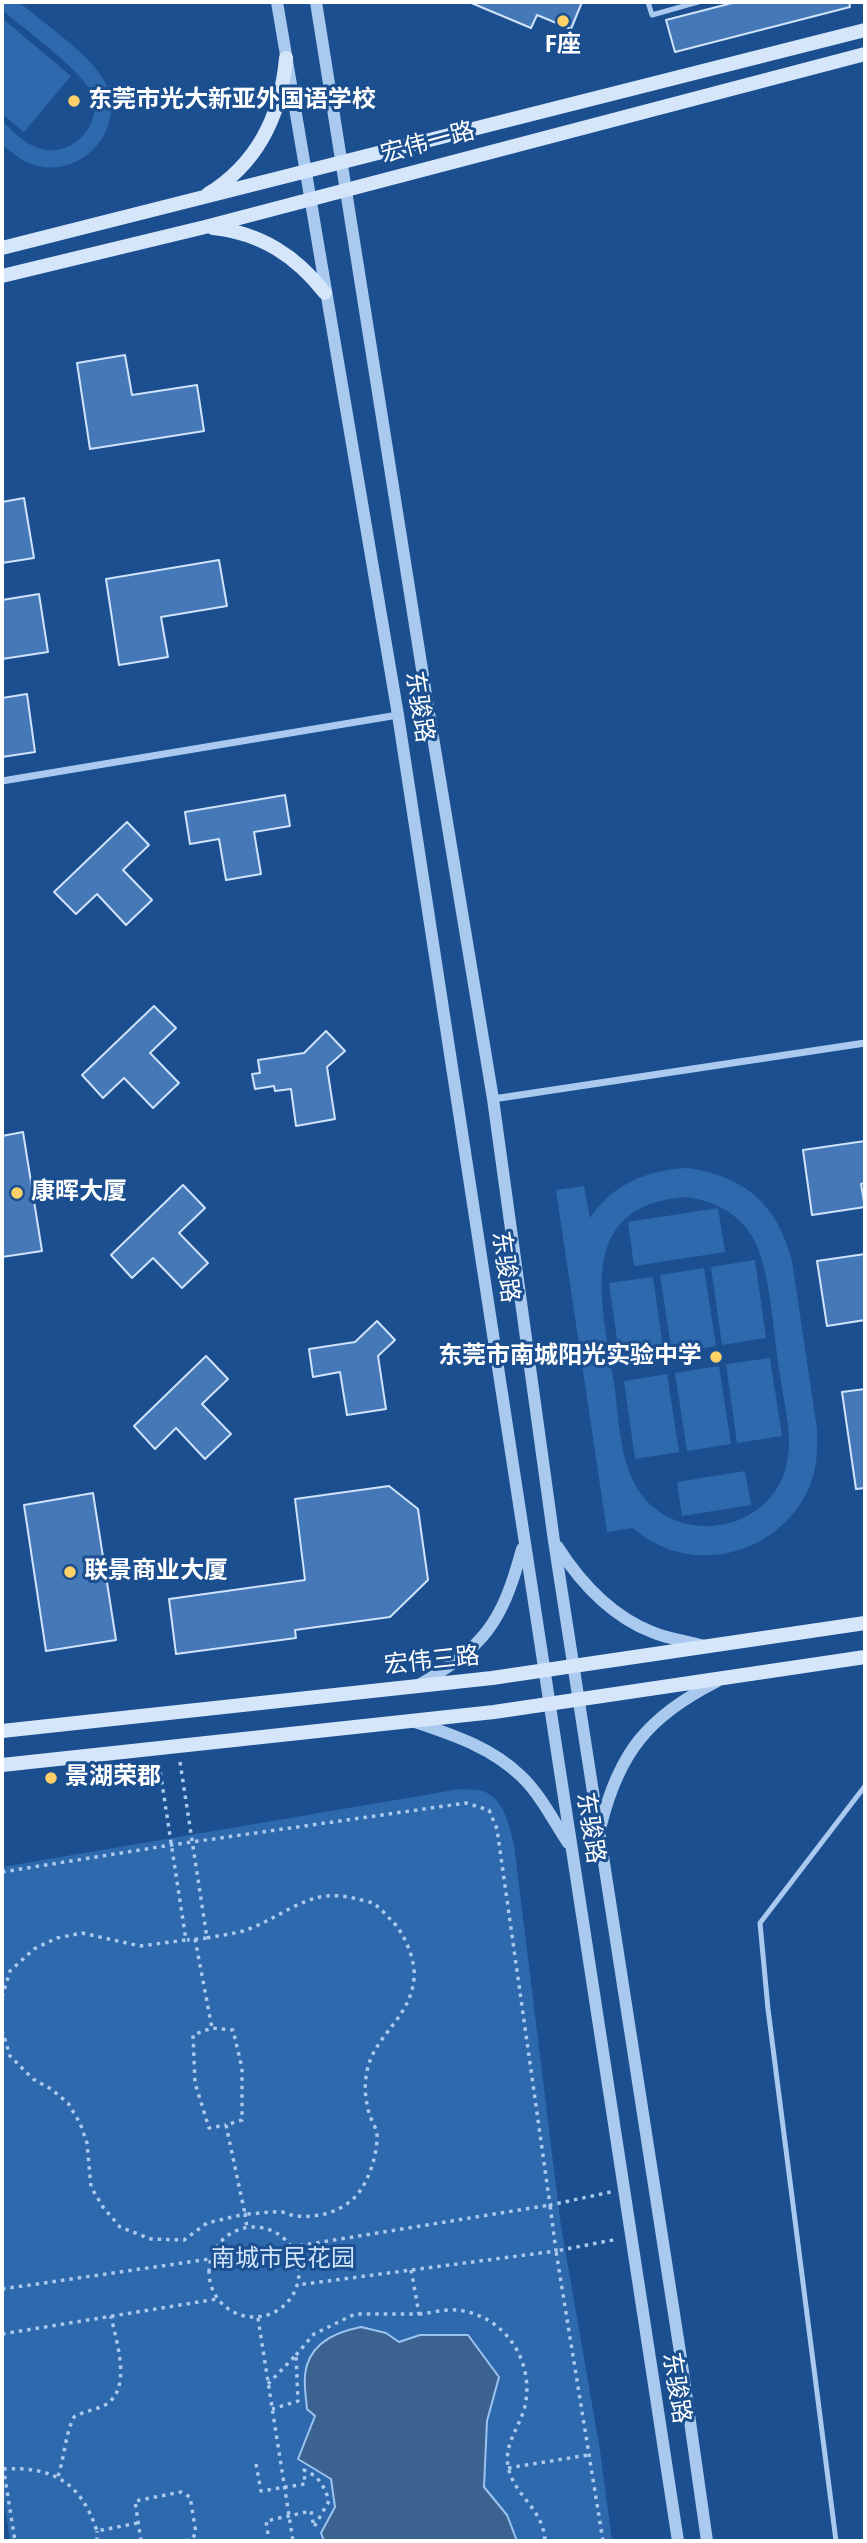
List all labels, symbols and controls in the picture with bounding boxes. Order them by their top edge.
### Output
marker: F座 [555,13,571,29]
place label: F座 [545,32,581,60]
place label: 东莞市光大新亚外国语学校 [88,87,376,115]
marker: 东莞市光大新亚外国语学校 [66,93,82,109]
street label: 宏伟一路 [378,118,478,170]
street label: 东骏路 [398,669,438,745]
place label: 康晖大厦 [31,1179,127,1207]
marker: 康晖大厦 [9,1185,25,1201]
street label: 东骏路 [485,1229,523,1305]
place label: 东莞市南城阳光实验中学 [438,1343,702,1371]
marker: 东莞市南城阳光实验中学 [708,1349,724,1365]
place label: 联景商业大厦 [84,1558,228,1586]
marker: 联景商业大厦 [62,1564,78,1580]
street label: 宏伟三路 [383,1643,481,1681]
place label: 景湖荣郡 [65,1764,161,1792]
marker: 景湖荣郡 [43,1770,59,1786]
street label: 东骏路 [569,1790,609,1866]
park label: 南城市民花园 [211,2246,355,2274]
street label: 东骏路 [655,2350,695,2426]

